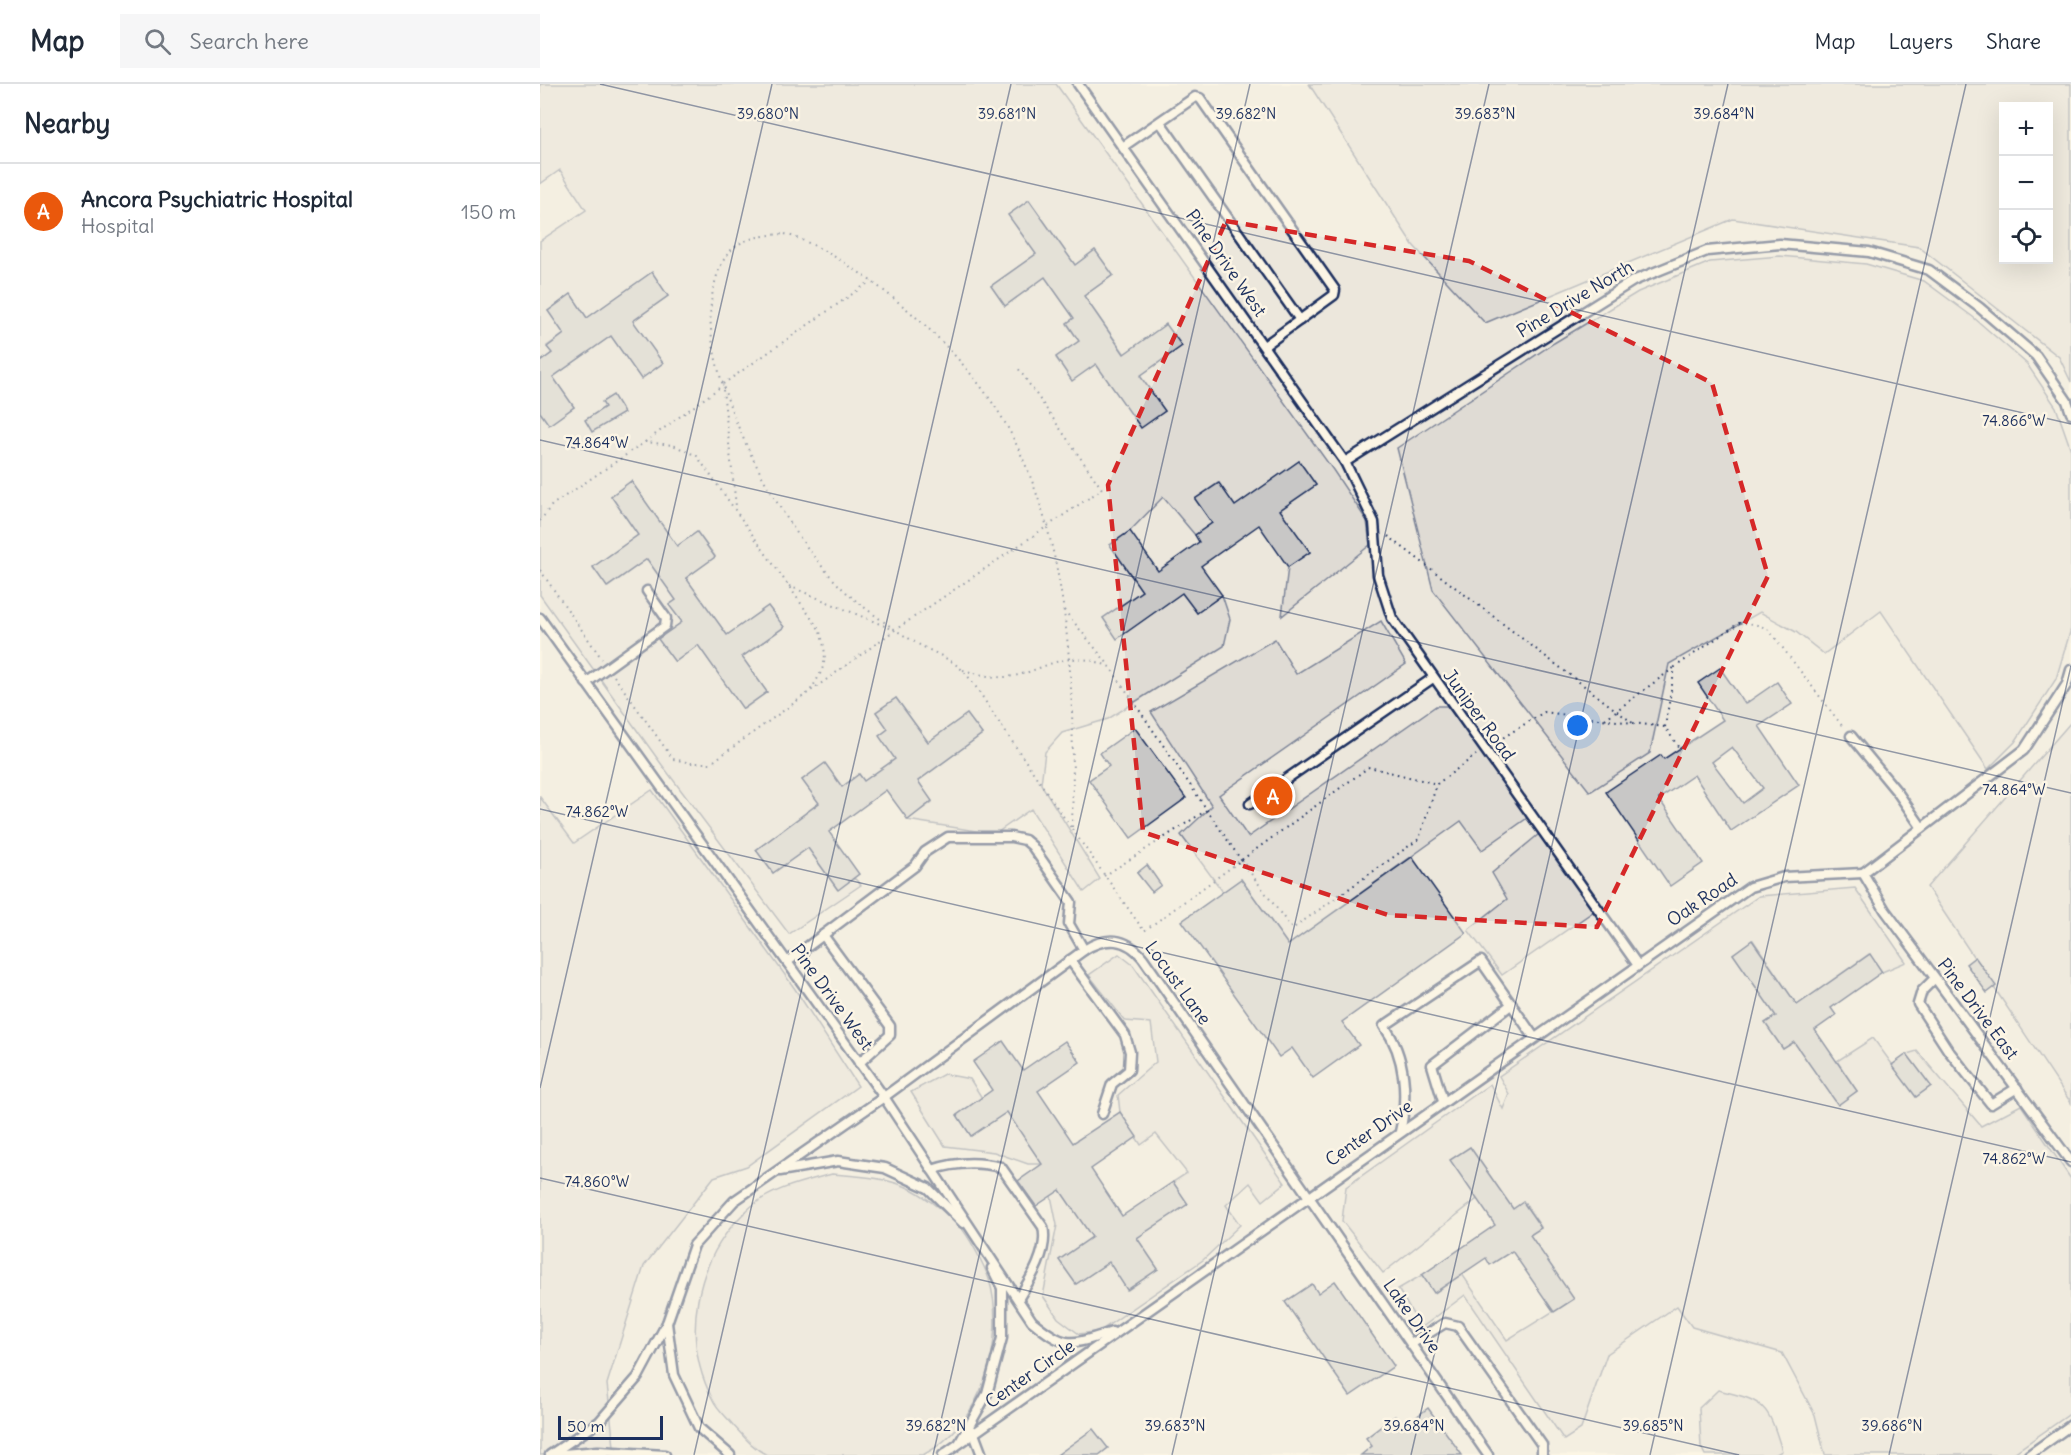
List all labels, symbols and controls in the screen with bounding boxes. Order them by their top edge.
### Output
search box [120,14,540,68]
text: Map [30,23,84,59]
icon: search [141,25,174,58]
text: Search here [189,27,309,55]
text: Map [1815,28,1855,55]
text: Layers [1888,28,1953,55]
text: Share [1986,28,2041,55]
map controls [1999,102,2053,264]
button: + [1999,102,2053,156]
text: 39.680°N [737,104,799,123]
text: 39.681°N [978,104,1036,123]
text: 39.682°N [1216,104,1276,123]
text: 39.683°N [1454,104,1516,123]
text: 39.684°N [1693,104,1755,123]
text: Nearby [24,107,110,140]
button: − [1999,156,2053,210]
text: Ancora Psychiatric Hospital [81,185,353,213]
text: A [37,199,50,224]
text: 150 m [461,199,516,224]
street label: Pine Drive West [1181,205,1272,321]
button: locate [1999,210,2053,264]
text: Hospital [81,213,154,238]
street label: Pine Drive North [1512,255,1637,343]
text: 74.866°W [1982,411,2046,430]
text: 74.864°W [565,433,629,452]
street label: Juniper Road [1438,664,1521,765]
your location [1563,711,1592,740]
pin: A [1254,774,1292,818]
text: 74.864°W [1982,780,2046,799]
text: 74.862°W [566,802,629,821]
street label: Oak Road [1662,867,1742,931]
street label: Locust Lane [1140,936,1217,1029]
street label: Pine Drive West [786,939,879,1054]
street label: Pine Drive East [1933,953,2024,1064]
street label: Center Drive [1321,1094,1417,1171]
text: 74.862°W [1983,1149,2046,1168]
text: 74.860°W [565,1172,630,1191]
street label: Lake Drive [1378,1274,1446,1357]
street label: Center Circle [980,1334,1079,1413]
scale bar [558,1413,663,1440]
text: 50 m [567,1416,605,1436]
text: 39.682°N [906,1416,966,1435]
text: 39.683°N [1144,1416,1206,1435]
text: 39.684°N [1383,1416,1445,1435]
text: 39.685°N [1622,1416,1684,1435]
text: 39.686°N [1861,1416,1923,1435]

